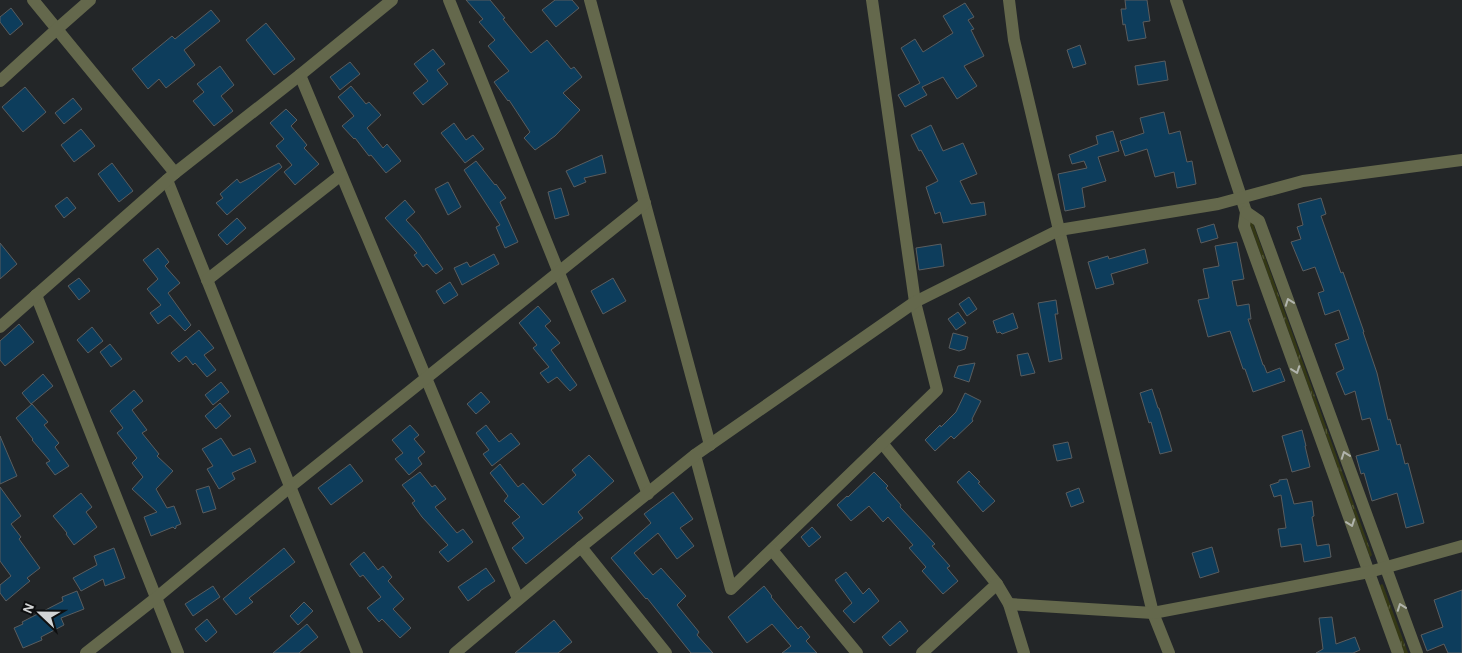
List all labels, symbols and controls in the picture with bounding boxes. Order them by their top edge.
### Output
one-way arrow [1284,298,1295,307]
one-way arrow [1290,366,1300,374]
one-way arrow [1341,451,1351,459]
one-way arrow [1345,518,1355,527]
north arrow [15,588,65,638]
text: N [21,601,37,616]
one-way arrow [1397,603,1407,612]

